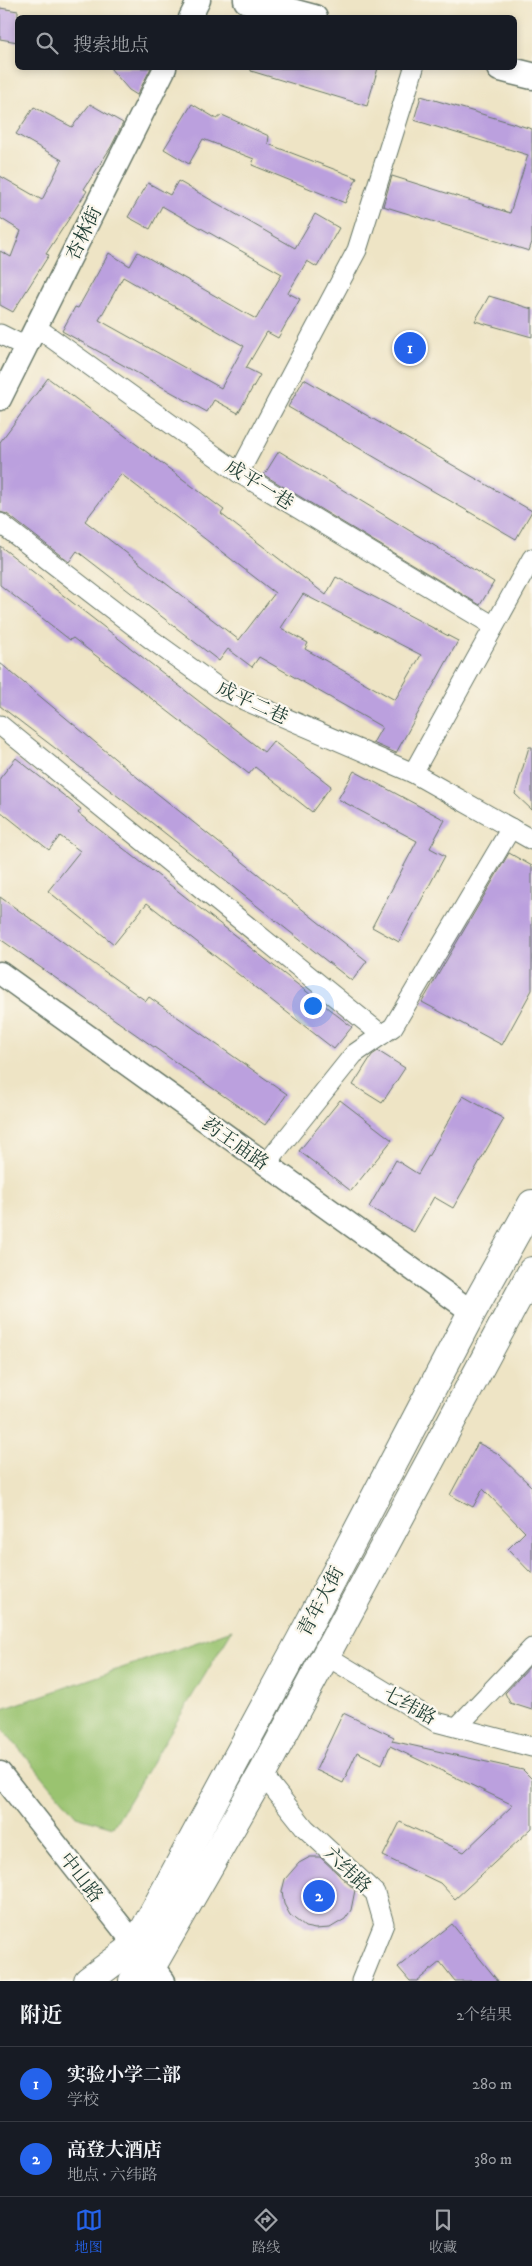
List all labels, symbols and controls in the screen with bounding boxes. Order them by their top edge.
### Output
search box [15,15,517,70]
icon: search [33,29,61,57]
text: 搜索地点 [73,34,149,57]
street label: 杏林街 [62,203,107,264]
pin: 1 [394,329,426,367]
street label: 成平一巷 [221,455,298,515]
street label: 成平二巷 [213,677,292,730]
your location [300,993,326,1019]
street label: 药王庙路 [197,1113,273,1175]
street label: 青年大街 [293,1563,349,1641]
street label: 七纬路 [379,1682,440,1730]
street label: 六纬路 [318,1842,375,1898]
street label: 中山路 [54,1848,107,1907]
pin: 2 [303,1877,335,1915]
text: 附近 [20,2003,62,2029]
text: 2个结果 [456,2005,512,2025]
text: 实验小学二部 [67,2064,181,2087]
text: 1 [33,2074,39,2094]
text: 280 m [472,2074,512,2094]
text: 学校 [67,2090,99,2110]
text: 高登大酒店 [67,2139,162,2162]
text: 2 [32,2149,40,2169]
text: 380 m [474,2149,512,2169]
text: 地点 · 六纬路 [67,2165,158,2185]
tab: 地图 [75,2206,103,2257]
tab: 路线 [252,2206,280,2257]
tab: 收藏 [429,2206,457,2257]

